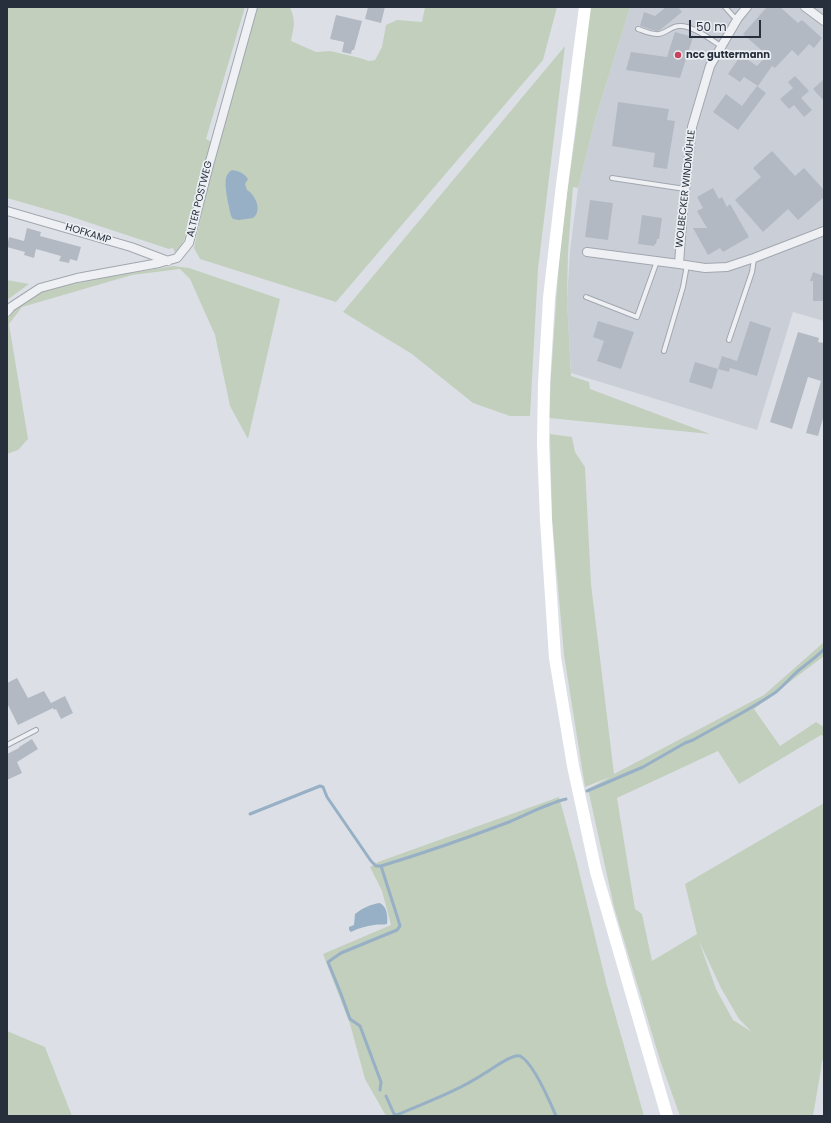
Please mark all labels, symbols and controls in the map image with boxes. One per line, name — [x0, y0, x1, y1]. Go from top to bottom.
scale bar — [691, 12, 763, 38]
text: 50 m — [696, 18, 727, 35]
place label: ncc guttermann — [686, 49, 770, 61]
marker: ncc guttermann — [673, 50, 683, 60]
street label: WOLBECKER WINDMÜHLE — [674, 129, 698, 249]
street label: ALTER POSTWEG — [185, 160, 215, 238]
street label: HOFKAMP — [64, 221, 112, 247]

